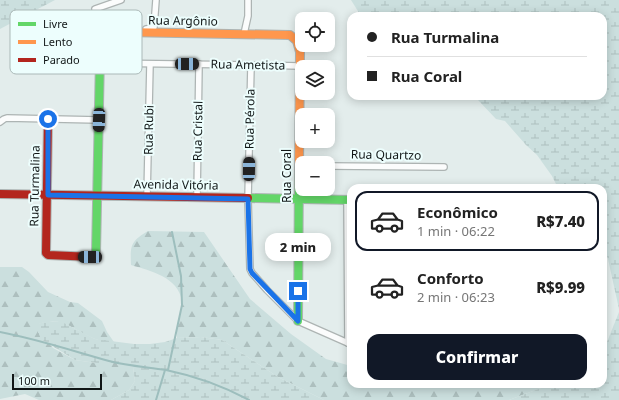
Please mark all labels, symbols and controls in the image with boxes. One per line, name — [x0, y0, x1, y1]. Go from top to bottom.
legend — [10, 10, 142, 74]
street label: Rua Argônio — [148, 11, 218, 30]
map controls — [295, 12, 335, 196]
button: locate — [295, 12, 335, 52]
text: Livre — [43, 16, 68, 31]
text: Rua Turmalina — [391, 27, 499, 47]
text: Lento — [43, 34, 73, 49]
text: Parado — [43, 52, 80, 67]
street label: Rua Ametista — [211, 55, 285, 74]
car — [175, 58, 199, 70]
button: layers — [295, 60, 335, 100]
text: Rua Coral — [391, 66, 462, 86]
street label: Rua Pérola — [240, 89, 259, 149]
street label: Rua Cristal — [188, 101, 207, 161]
street label: Rua Rubi — [140, 105, 157, 155]
car — [93, 108, 105, 132]
button: + — [295, 108, 335, 148]
route start — [39, 110, 57, 128]
street label: Rua Turmalina — [25, 145, 44, 227]
street label: Rua Quartzo — [351, 145, 421, 164]
street label: Rua Coral — [278, 149, 295, 203]
button: − — [295, 156, 335, 196]
car — [243, 157, 255, 181]
street label: Avenida Vitória — [133, 175, 219, 194]
text: Econômico — [417, 202, 498, 222]
icon: car — [369, 203, 405, 239]
text: R$7.40 — [536, 211, 585, 231]
text: 1 min · 06:22 — [417, 222, 495, 240]
callout: 2 min — [265, 233, 331, 261]
text: 2 min — [280, 238, 316, 256]
car — [78, 251, 102, 263]
text: Conforto — [417, 268, 484, 288]
icon: car — [369, 269, 405, 305]
text: R$9.99 — [536, 277, 585, 297]
route end — [289, 282, 307, 300]
text: 2 min · 06:23 — [417, 288, 495, 306]
button: Confirmar — [367, 334, 587, 380]
scale bar — [12, 372, 102, 391]
text: 100 m — [18, 373, 50, 388]

